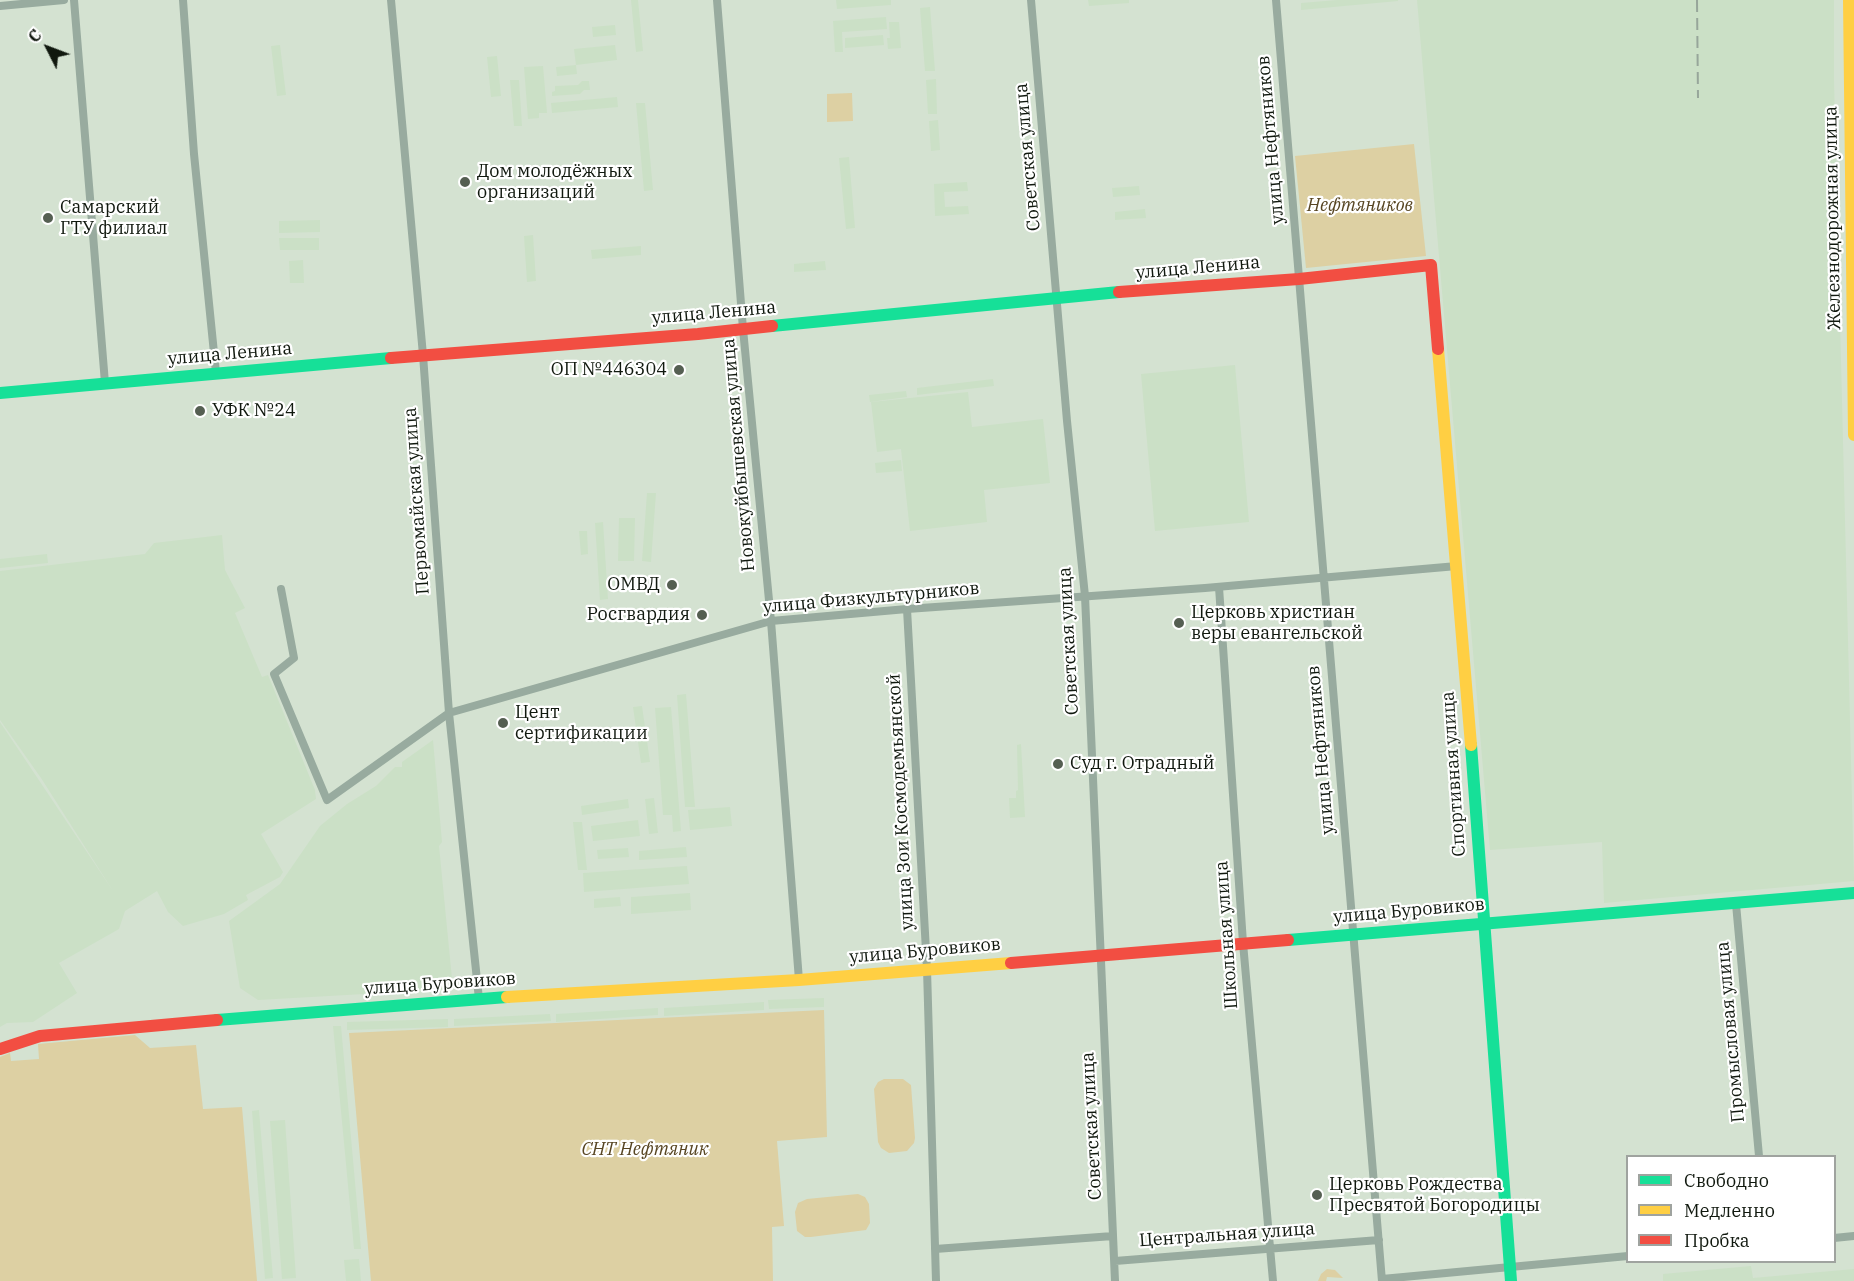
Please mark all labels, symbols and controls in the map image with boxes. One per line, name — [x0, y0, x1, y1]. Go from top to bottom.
north arrow — [18, 18, 78, 78]
text: С — [24, 25, 46, 47]
street label: улица Нефтяников — [1253, 55, 1289, 225]
street label: Советская улица — [1011, 82, 1045, 232]
street label: Железнодорожная улица — [1820, 106, 1846, 330]
place label: Дом молодёжных организаций — [477, 161, 633, 204]
marker: Дом молодёжных организаций — [458, 175, 472, 189]
park label: Нефтяников — [1307, 195, 1413, 217]
place label: Самарский ГТУ филиал — [60, 197, 168, 240]
marker: Самарский ГТУ филиал — [41, 211, 55, 225]
street label: улица Ленина — [1135, 252, 1261, 284]
street label: улица Ленина — [651, 297, 777, 329]
street label: улица Ленина — [167, 338, 293, 370]
street label: Новокуйбышевская улица — [718, 338, 760, 572]
place label: ОП №446304 — [551, 359, 667, 381]
marker: ОП №446304 — [672, 363, 686, 377]
place label: УФК №24 — [212, 400, 296, 422]
marker: УФК №24 — [193, 404, 207, 418]
street label: Первомайская улица — [400, 407, 434, 595]
street label: Советская улица — [1054, 566, 1084, 716]
place label: ОМВД — [607, 574, 660, 596]
marker: ОМВД — [665, 578, 679, 592]
street label: улица Физкультурников — [762, 578, 980, 618]
place label: Церковь христиан веры евангельской — [1191, 602, 1363, 644]
place label: Росгвардия — [587, 604, 690, 626]
marker: Росгвардия — [695, 608, 709, 622]
marker: Церковь христиан веры евангельской — [1172, 616, 1186, 630]
street label: улица Нефтяников — [1303, 665, 1339, 835]
street label: улица Зои Космодемьянской — [883, 673, 919, 931]
street label: Спортивная улица — [1437, 691, 1471, 857]
place label: Цент сертификации — [515, 702, 648, 744]
marker: Цент сертификации — [496, 716, 510, 730]
place label: Суд г. Отрадный — [1070, 753, 1215, 775]
marker: Суд г. Отрадный — [1051, 757, 1065, 771]
street label: Школьная улица — [1211, 860, 1243, 1010]
street label: улица Буровиков — [1332, 894, 1486, 928]
street label: улица Буровиков — [848, 934, 1002, 968]
street label: Промысловая улица — [1712, 941, 1750, 1123]
street label: улица Буровиков — [364, 968, 516, 1000]
street label: Советская улица — [1077, 1051, 1107, 1201]
park label: СНТ Нефтяник — [581, 1139, 709, 1161]
legend — [1626, 1155, 1836, 1263]
text: Свободно — [1684, 1169, 1769, 1192]
place label: Церковь Рождества Пресвятой Богородицы — [1329, 1174, 1540, 1216]
marker: Церковь Рождества Пресвятой Богородицы — [1310, 1188, 1324, 1202]
text: Медленно — [1684, 1199, 1775, 1222]
street label: Центральная улица — [1138, 1218, 1316, 1252]
text: Пробка — [1684, 1229, 1750, 1252]

